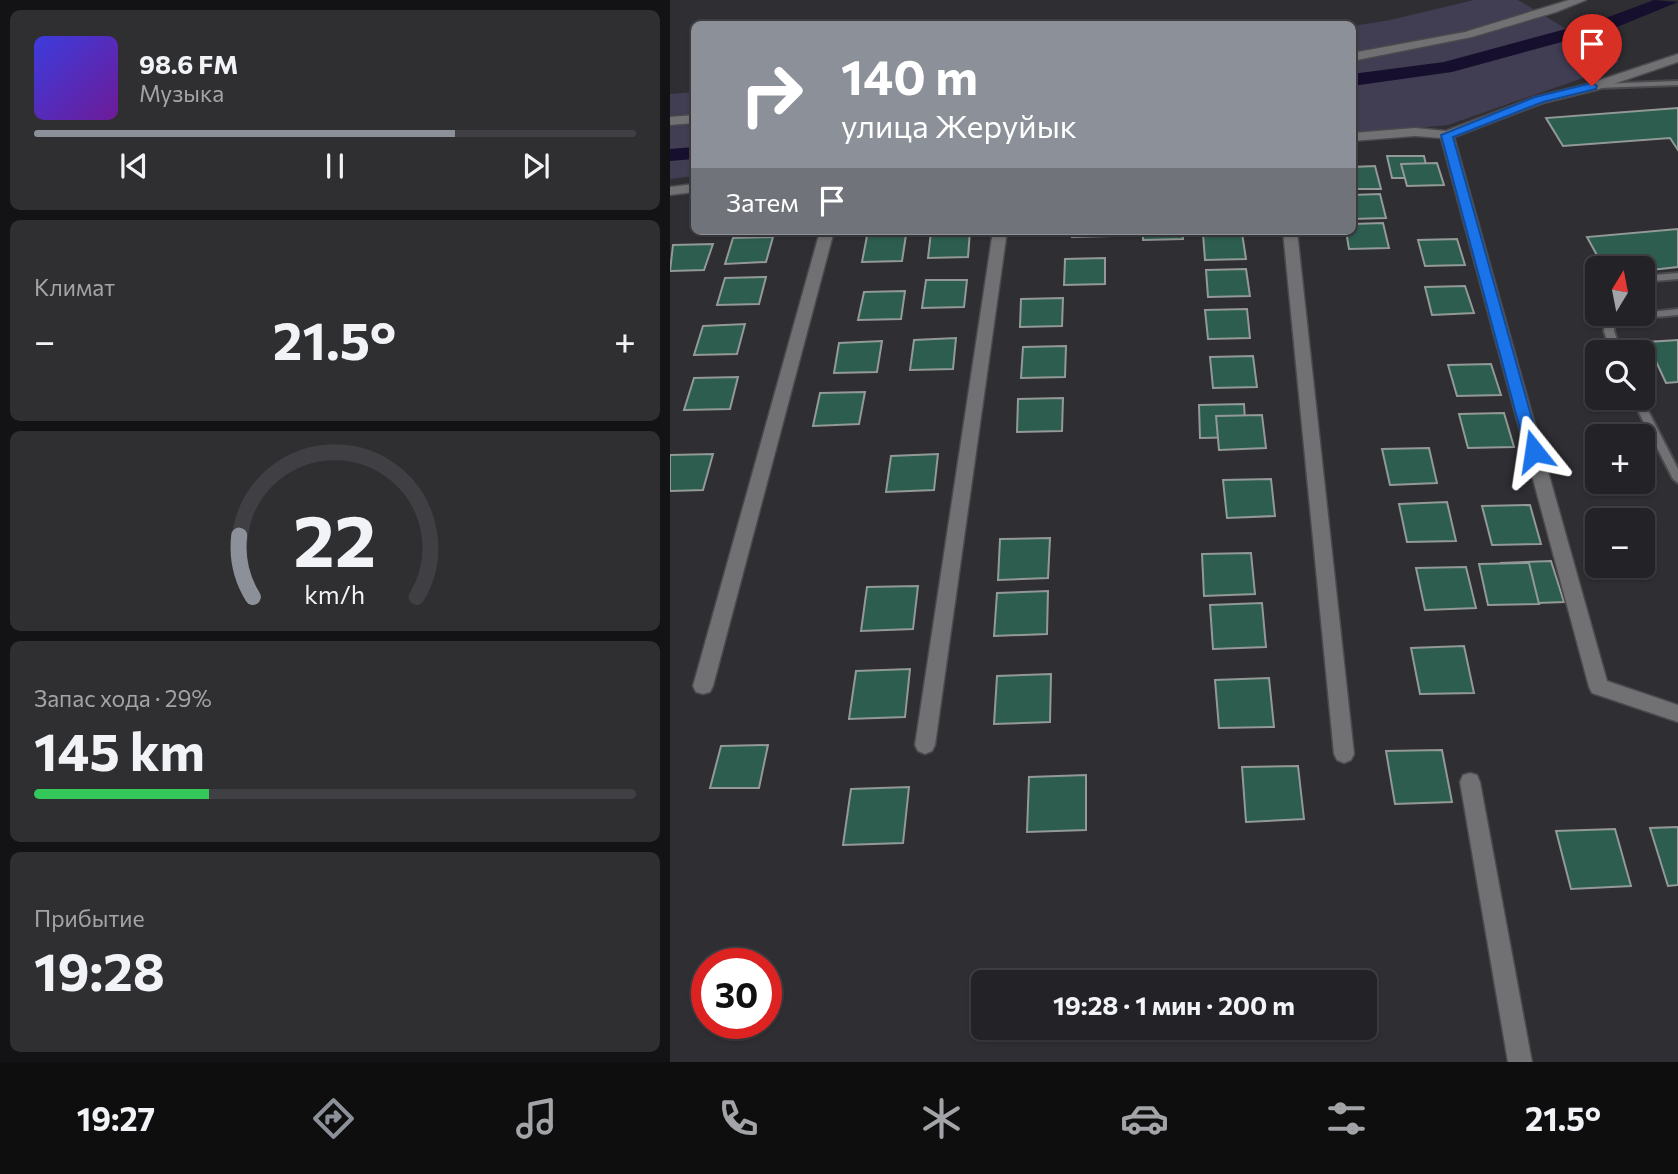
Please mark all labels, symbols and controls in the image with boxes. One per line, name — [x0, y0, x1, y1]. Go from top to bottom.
pin — [1562, 14, 1622, 86]
icon: arrive — [1573, 25, 1611, 63]
text: 140 m — [841, 45, 978, 105]
text: 98.6 FM — [139, 48, 238, 79]
icon: right — [726, 49, 817, 140]
text: Музыка — [139, 79, 224, 107]
text: улица Жеруйык — [841, 105, 1077, 145]
icon: previous — [115, 147, 153, 185]
icon: pause — [316, 147, 354, 185]
icon: next — [517, 147, 555, 185]
icon: arrive — [813, 182, 851, 220]
text: Затем — [726, 186, 799, 217]
north arrow — [1585, 256, 1655, 326]
map controls — [1585, 256, 1655, 578]
text: Климат — [34, 273, 115, 301]
text: 21.5° — [273, 307, 396, 371]
text: − — [34, 316, 56, 363]
text: + — [614, 316, 636, 363]
button: search — [1585, 340, 1655, 410]
position arrow — [1497, 414, 1571, 488]
button: + — [1585, 424, 1655, 494]
text: 22 — [294, 493, 376, 582]
button: − — [1585, 508, 1655, 578]
text: km/h — [305, 579, 365, 609]
text: Запас хода · 29% — [34, 684, 212, 712]
text: 145 km — [34, 718, 205, 782]
text: Прибытие — [34, 904, 145, 932]
text: 19:28 — [34, 938, 165, 1002]
speed limit sign: 30 — [691, 948, 782, 1039]
text: 19:28 · 1 мин · 200 m — [1053, 989, 1295, 1020]
icon: directions — [309, 1094, 358, 1143]
icon: music — [512, 1094, 561, 1143]
icon: phone — [714, 1094, 763, 1143]
icon: climate — [917, 1094, 966, 1143]
icon: car — [1120, 1094, 1169, 1143]
icon: filters — [1322, 1094, 1371, 1143]
text: 19:27 — [77, 1098, 155, 1138]
text: 21.5° — [1525, 1098, 1601, 1138]

